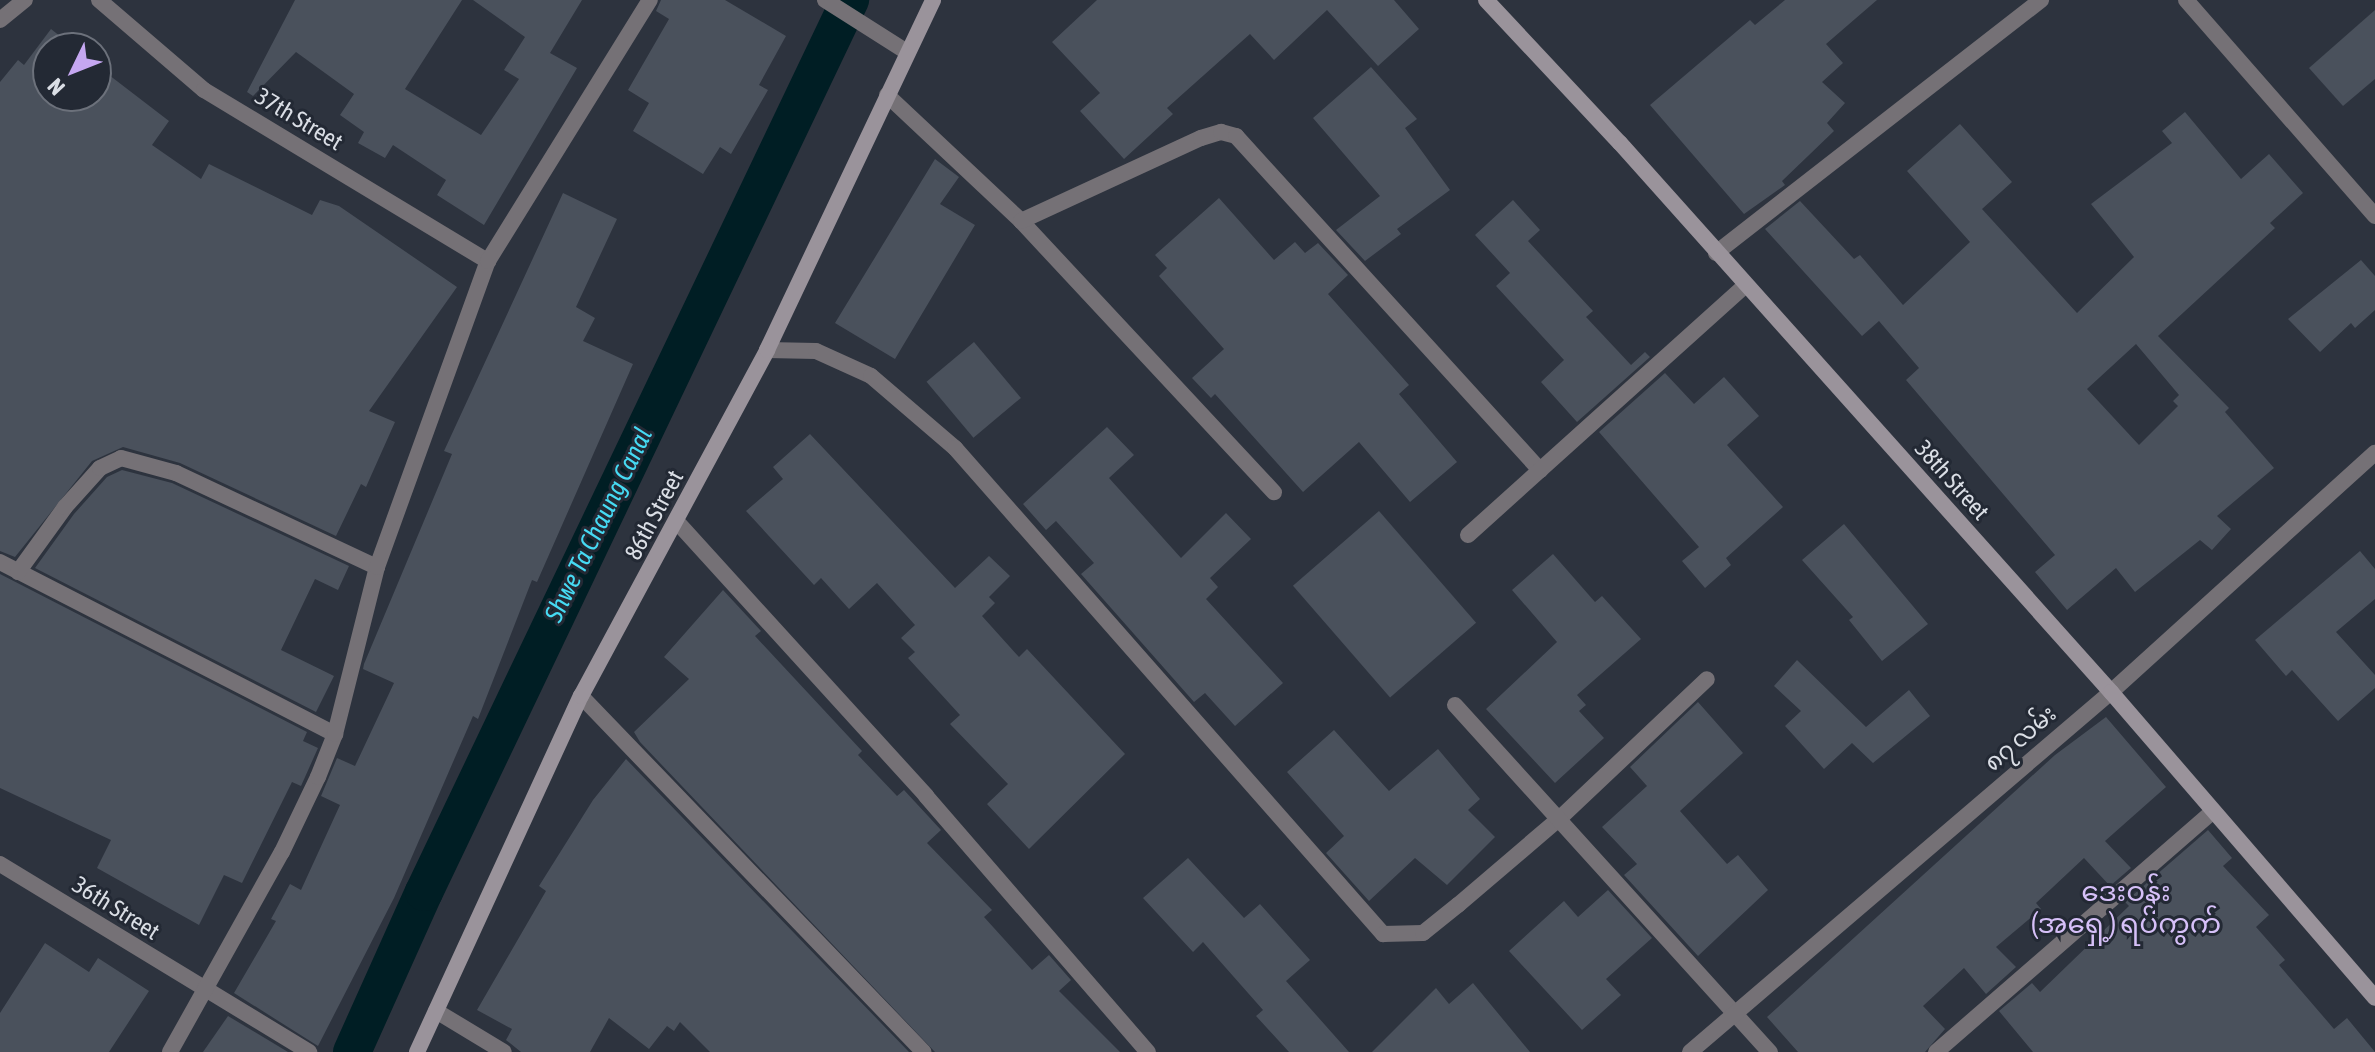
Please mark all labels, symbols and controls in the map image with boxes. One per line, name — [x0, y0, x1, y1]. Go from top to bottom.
north arrow — [32, 32, 112, 112]
text: N — [42, 73, 70, 101]
street label: 37th Street — [250, 82, 348, 156]
water label: Shwe Ta Chaung Canal — [538, 423, 660, 627]
street label: 38th Street — [1909, 434, 1995, 526]
street label: 86th Street — [619, 465, 689, 565]
street label: ၈၇ လမ်း — [1978, 699, 2062, 777]
street label: 36th Street — [67, 870, 165, 946]
district label: ဒေးဝန်း (အရှေ့) ရပ်ကွက် — [2031, 874, 2221, 940]

